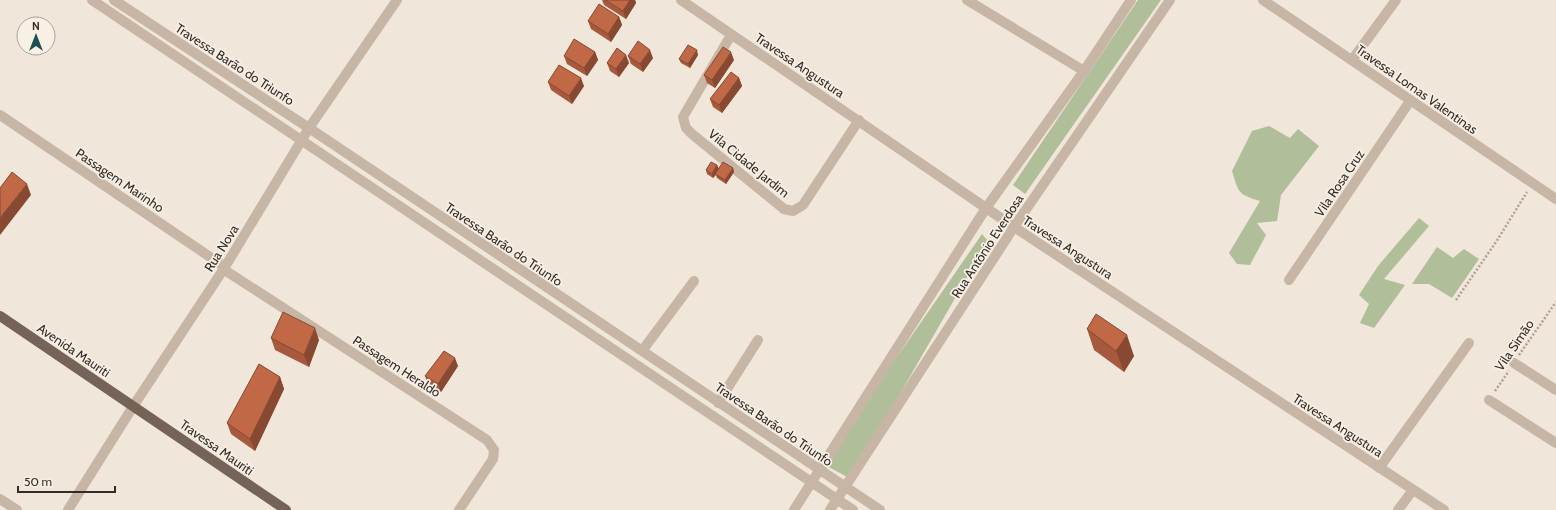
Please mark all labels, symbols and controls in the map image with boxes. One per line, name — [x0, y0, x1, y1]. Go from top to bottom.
north arrow — [16, 16, 56, 56]
text: N — [32, 19, 40, 33]
street label: Travessa Barão do Triunfo — [173, 20, 297, 108]
street label: Travessa Angustura — [752, 29, 848, 101]
street label: Travessa Lomas Valentinas — [1353, 41, 1481, 137]
street label: Vila Cidade Jardim — [705, 125, 793, 201]
street label: Passagem Marinho — [73, 145, 167, 215]
street label: Vila Rosa Cruz — [1311, 146, 1367, 220]
street label: Rua Antônio Everdosa — [948, 191, 1027, 301]
street label: Travessa Barão do Triunfo — [442, 199, 566, 289]
street label: Travessa Angustura — [1020, 212, 1117, 282]
street label: Rua Nova — [200, 221, 242, 274]
street label: Vila Simão — [1491, 316, 1537, 374]
street label: Avenida Mauriti — [35, 320, 113, 380]
street label: Passagem Heraldo — [350, 332, 444, 400]
street label: Travessa Barão do Triunfo — [712, 379, 836, 469]
street label: Travessa Angustura — [1290, 390, 1387, 460]
street label: Travessa Mauriti — [177, 416, 257, 478]
scale bar — [18, 468, 115, 494]
text: 50 m — [24, 474, 52, 489]

